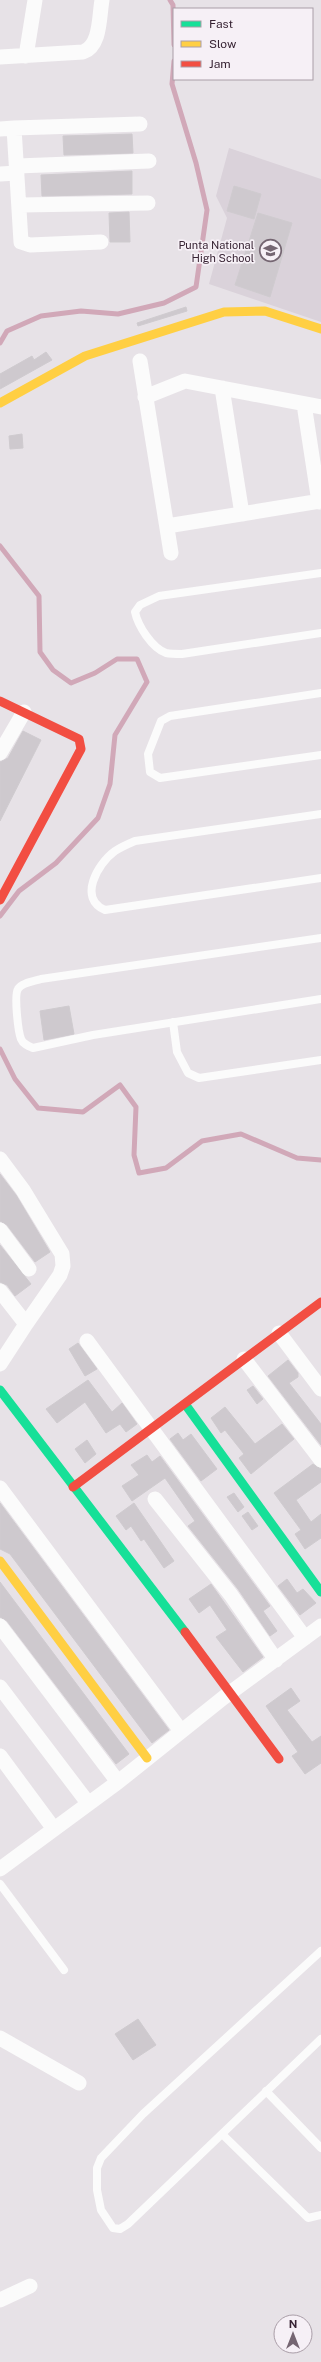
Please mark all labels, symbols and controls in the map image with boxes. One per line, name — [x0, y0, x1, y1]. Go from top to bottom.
legend — [173, 8, 313, 80]
text: Fast — [209, 17, 234, 31]
text: Slow — [209, 37, 237, 51]
text: Jam — [209, 57, 231, 71]
school or university icon: Punta National High School — [257, 238, 283, 264]
place label: Punta National High School — [178, 239, 254, 264]
north arrow — [273, 2314, 313, 2354]
text: N — [289, 2318, 297, 2330]

